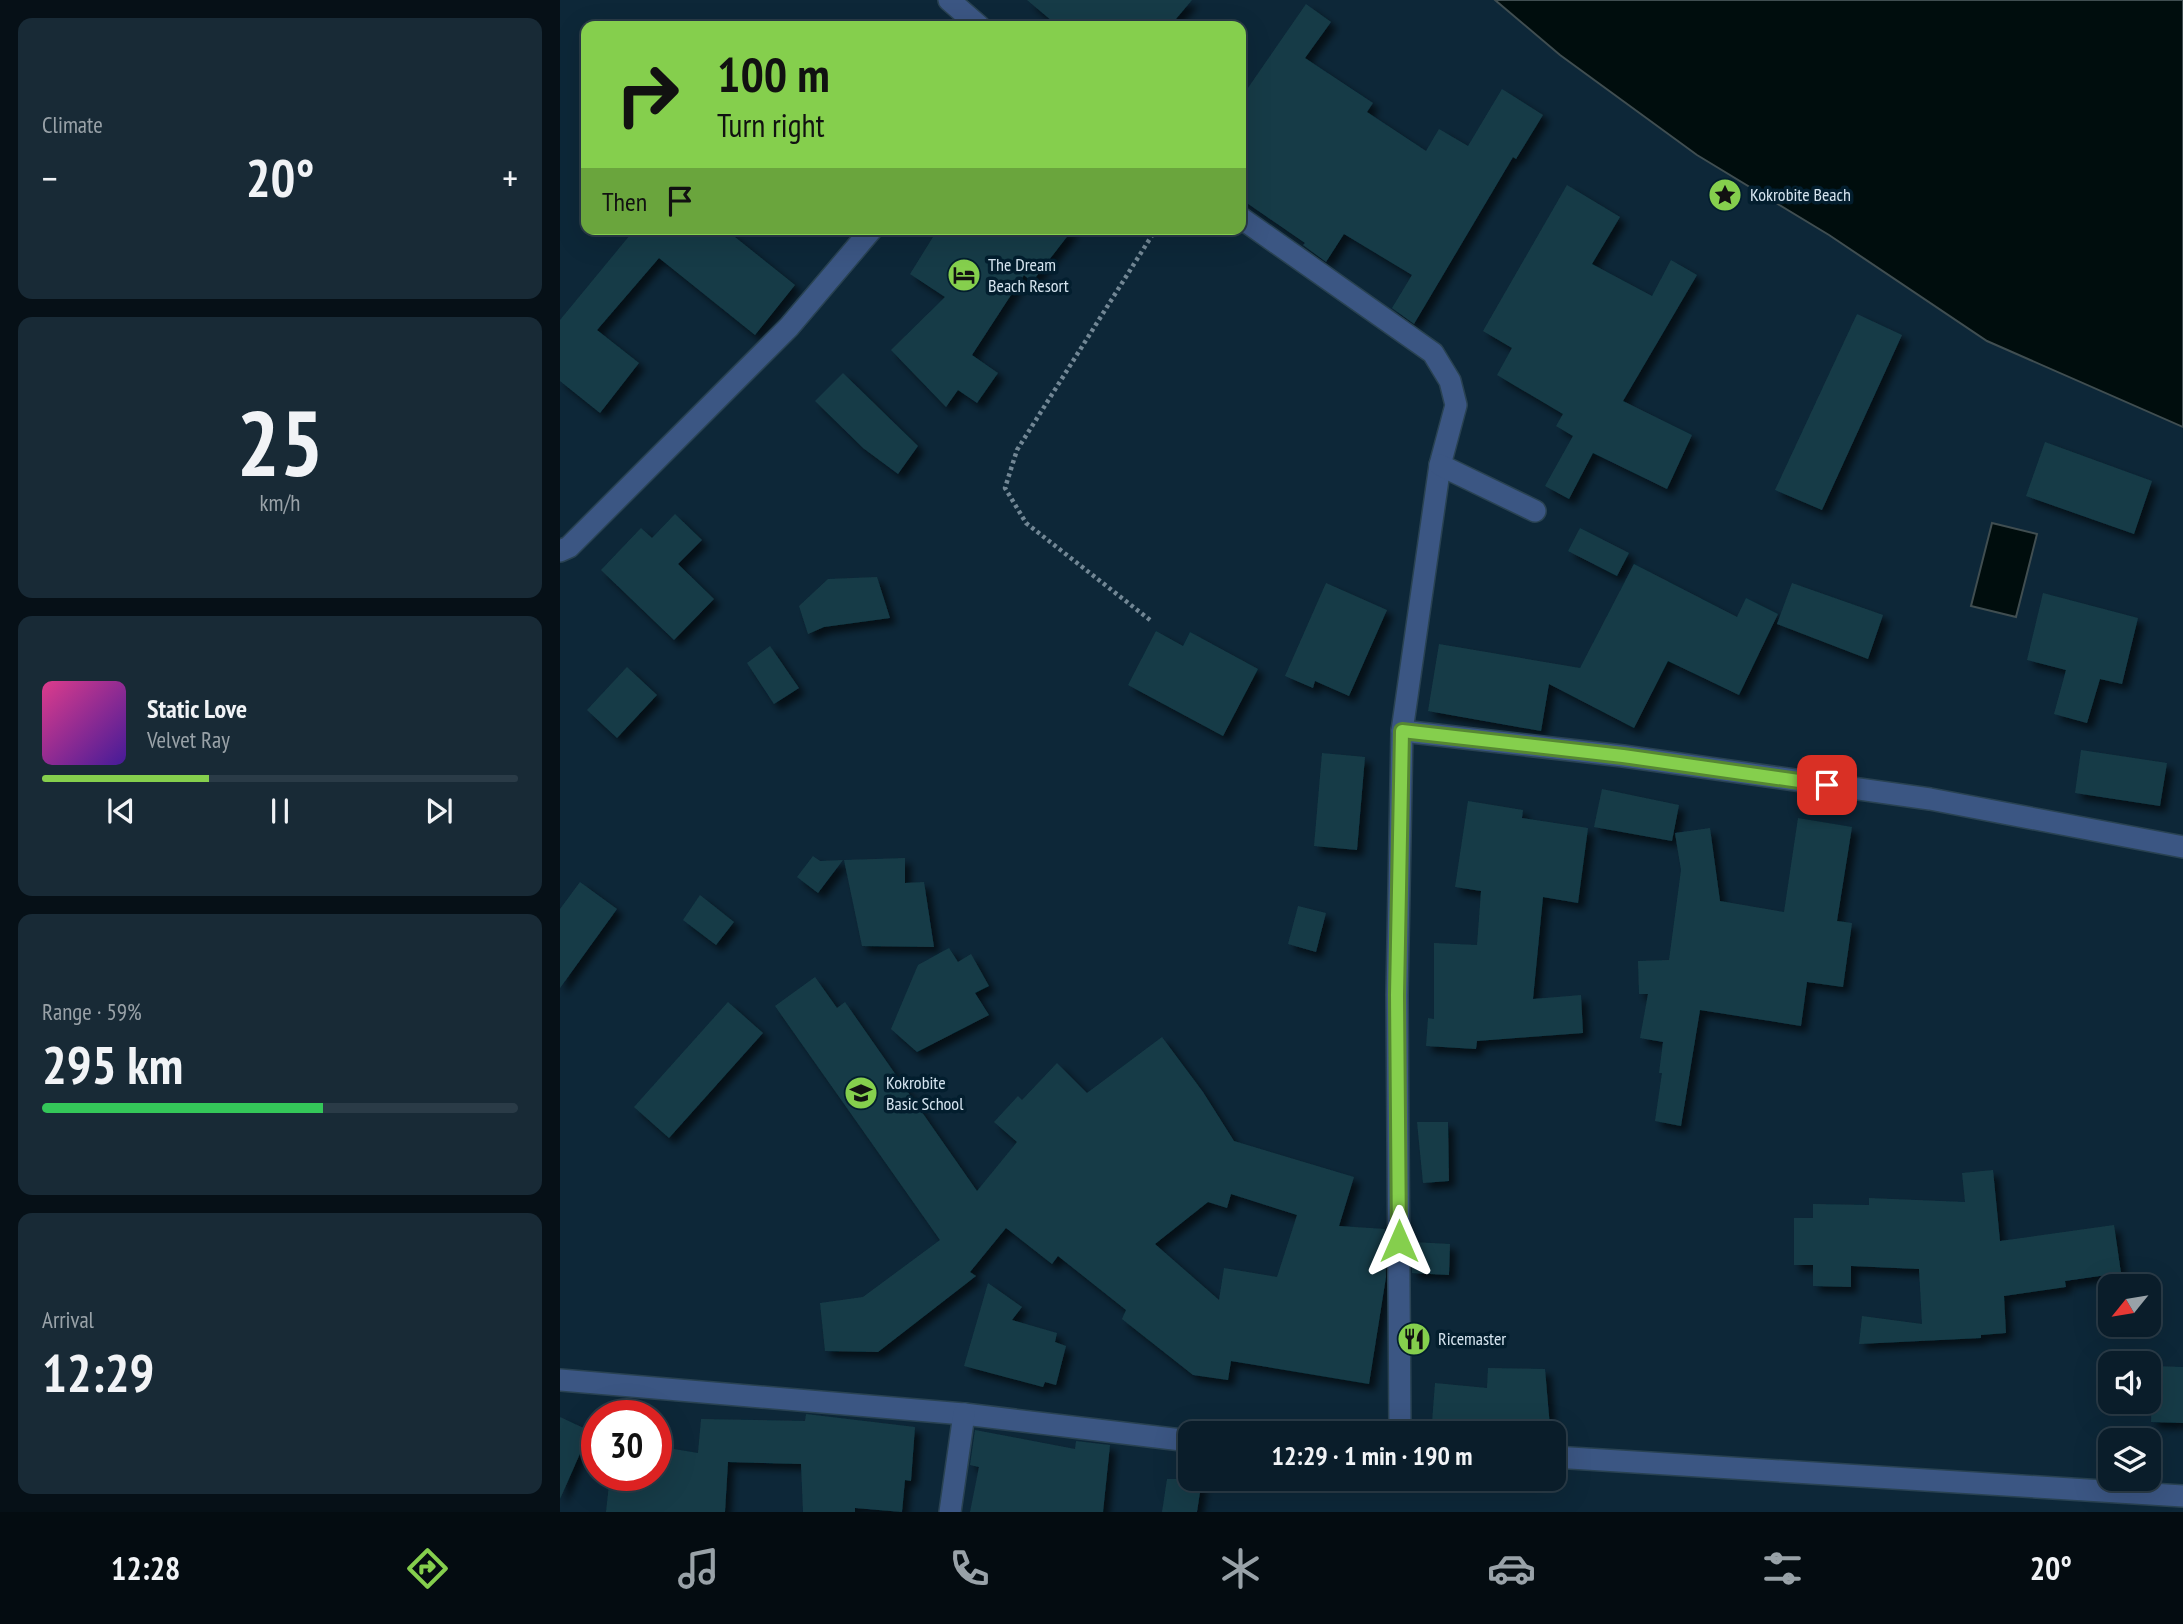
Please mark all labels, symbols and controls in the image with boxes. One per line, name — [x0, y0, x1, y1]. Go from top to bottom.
text: 100 m — [717, 42, 830, 106]
icon: right — [602, 49, 693, 140]
text: Turn right — [717, 104, 825, 146]
text: Climate — [42, 110, 103, 139]
text: 20° — [246, 144, 314, 211]
text: − — [42, 153, 58, 202]
text: + — [502, 153, 518, 202]
place icon: Kokrobite Beach — [1706, 176, 1744, 214]
icon: arrive — [661, 182, 699, 220]
place label: Kokrobite Beach — [1750, 183, 1851, 206]
text: Then — [602, 185, 647, 218]
place label: The Dream Beach Resort — [988, 253, 1069, 297]
hotel icon: The Dream Beach Resort — [945, 256, 983, 294]
text: 25 — [237, 383, 324, 501]
text: km/h — [260, 488, 300, 517]
text: Static Love — [147, 692, 247, 725]
text: Velvet Ray — [147, 725, 230, 754]
pin — [1797, 755, 1857, 815]
icon: arrive — [1808, 766, 1846, 804]
icon: previous — [102, 792, 140, 830]
icon: pause — [261, 792, 299, 830]
icon: next — [420, 792, 458, 830]
text: Range · 59% — [42, 997, 142, 1026]
text: 295 km — [42, 1031, 183, 1098]
place label: Kokrobite Basic School — [886, 1071, 964, 1115]
school or university icon: Kokrobite Basic School — [842, 1074, 880, 1112]
position arrow — [1362, 1204, 1436, 1278]
north arrow — [2098, 1274, 2161, 1337]
map controls — [2098, 1274, 2161, 1491]
text: Arrival — [42, 1305, 94, 1334]
restaurant icon: Ricemaster — [1395, 1320, 1433, 1358]
place label: Ricemaster — [1438, 1327, 1506, 1350]
text: 12:29 — [42, 1339, 154, 1406]
button: sound — [2098, 1351, 2161, 1414]
speed limit sign: 30 — [581, 1400, 672, 1491]
button: layers — [2098, 1428, 2161, 1491]
text: 12:29 · 1 min · 190 m — [1272, 1439, 1472, 1472]
icon: directions — [403, 1544, 452, 1593]
icon: music — [674, 1544, 723, 1593]
icon: phone — [945, 1544, 994, 1593]
icon: climate — [1216, 1544, 1265, 1593]
icon: car — [1487, 1544, 1536, 1593]
icon: filters — [1758, 1544, 1807, 1593]
text: 12:28 — [111, 1547, 180, 1589]
text: 20° — [2030, 1547, 2072, 1589]

